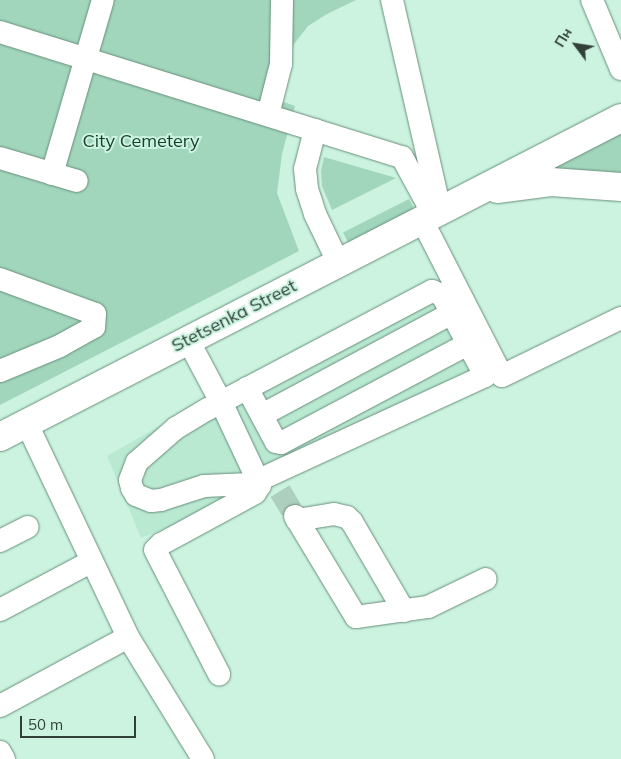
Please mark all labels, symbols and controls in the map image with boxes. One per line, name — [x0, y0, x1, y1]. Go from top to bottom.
north arrow — [551, 20, 601, 70]
text: Пн — [550, 24, 576, 50]
park label: City Cemetery — [83, 130, 199, 152]
street label: Stetsenka Street — [168, 275, 300, 357]
scale bar — [22, 706, 139, 738]
text: 50 m — [28, 715, 63, 734]

